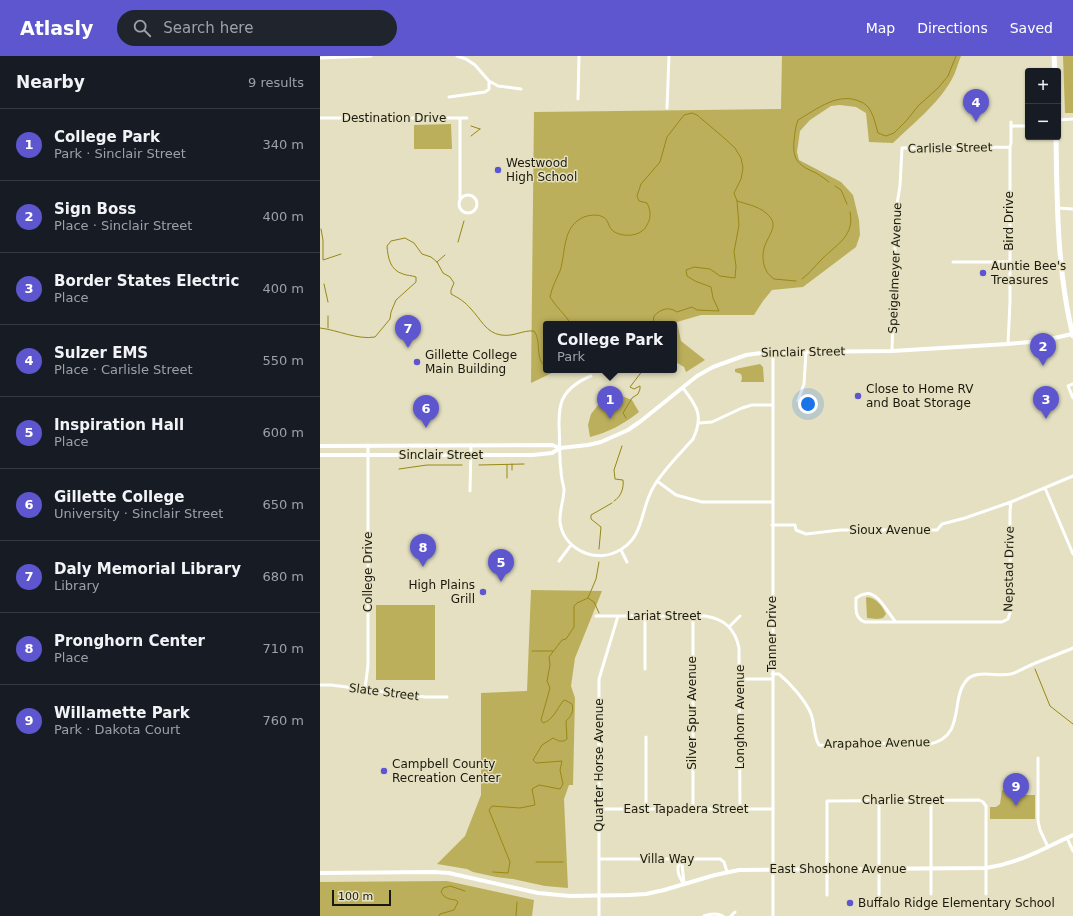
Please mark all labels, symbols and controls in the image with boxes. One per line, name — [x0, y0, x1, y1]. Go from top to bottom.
search box — [117, 10, 397, 46]
text: Atlasly — [20, 17, 93, 39]
icon: search — [131, 17, 153, 39]
text: Search here — [163, 19, 253, 37]
text: Map — [866, 20, 895, 36]
text: Directions — [917, 20, 988, 36]
text: Saved — [1010, 20, 1053, 36]
map controls — [1025, 68, 1061, 140]
button: + — [1025, 68, 1061, 104]
text: Nearby — [16, 72, 85, 92]
text: 9 results — [248, 75, 304, 90]
pin: 4 — [963, 89, 989, 122]
button: − — [1025, 104, 1061, 140]
street label: Destination Drive — [342, 111, 446, 125]
text: College Park — [54, 128, 160, 146]
text: 1 — [24, 137, 34, 152]
text: 340 m — [262, 137, 304, 152]
street label: Carlisle Street — [908, 140, 993, 156]
text: Park · Sinclair Street — [54, 146, 186, 161]
place label: Westwood High School — [506, 156, 577, 184]
marker: Westwood High School — [493, 165, 503, 175]
street label: Bird Drive — [1002, 191, 1016, 251]
text: Sign Boss — [54, 200, 136, 218]
street label: Speigelmeyer Avenue — [886, 202, 904, 334]
text: 2 — [24, 209, 34, 224]
text: 400 m — [262, 209, 304, 224]
text: Place · Sinclair Street — [54, 218, 192, 233]
place label: Auntie Bee's Treasures — [990, 259, 1066, 287]
marker: Auntie Bee's Treasures — [978, 268, 988, 278]
text: Border States Electric — [54, 272, 239, 290]
text: 3 — [24, 281, 34, 296]
text: 400 m — [262, 281, 304, 296]
text: Place — [54, 290, 89, 305]
pin: 7 — [395, 315, 421, 348]
popup — [543, 321, 677, 373]
text: College Park — [557, 331, 663, 349]
pin: 2 — [1030, 333, 1056, 366]
text: Sulzer EMS — [54, 344, 148, 362]
street label: Sinclair Street — [761, 344, 846, 360]
place label: Gillette College Main Building — [425, 348, 517, 376]
text: Park — [557, 349, 585, 364]
text: 4 — [24, 353, 34, 368]
text: 550 m — [262, 353, 304, 368]
marker: Gillette College Main Building — [412, 357, 422, 367]
text: Place · Carlisle Street — [54, 362, 193, 377]
place label: Close to Home RV and Boat Storage — [866, 382, 974, 410]
pin: 1 — [597, 386, 623, 419]
pin: 3 — [1033, 386, 1059, 419]
marker: Close to Home RV and Boat Storage — [853, 391, 863, 401]
your location — [798, 394, 818, 414]
pin: 6 — [413, 395, 439, 428]
text: Inspiration Hall — [54, 416, 184, 434]
text: 5 — [24, 425, 34, 440]
text: 600 m — [262, 425, 304, 440]
text: Place — [54, 434, 89, 449]
street label: Sinclair Street — [399, 448, 483, 462]
text: Gillette College — [54, 488, 184, 506]
text: 6 — [24, 497, 34, 512]
text: 650 m — [262, 497, 304, 512]
text: University · Sinclair Street — [54, 506, 223, 521]
street label: Sioux Avenue — [849, 523, 931, 537]
street label: Nepstad Drive — [1001, 526, 1017, 612]
street label: College Drive — [361, 532, 375, 612]
pin: 8 — [410, 534, 436, 567]
pin: 5 — [488, 549, 514, 582]
text: Daly Memorial Library — [54, 560, 241, 578]
text: 7 — [24, 569, 34, 584]
text: 680 m — [262, 569, 304, 584]
text: Library — [54, 578, 99, 593]
place label: High Plains Grill — [408, 578, 475, 606]
marker: High Plains Grill — [478, 587, 488, 597]
street label: Tanner Drive — [765, 596, 779, 673]
street label: Lariat Street — [627, 609, 702, 623]
text: Pronghorn Center — [54, 632, 205, 650]
text: 8 — [24, 641, 34, 656]
text: 710 m — [262, 641, 304, 656]
text: Place — [54, 650, 89, 665]
street label: Silver Spur Avenue — [685, 656, 699, 770]
street label: Longhorn Avenue — [733, 665, 747, 769]
street label: Slate Street — [348, 681, 420, 703]
street label: Quarter Horse Avenue — [592, 698, 606, 832]
text: Willamette Park — [54, 704, 190, 722]
text: 9 — [24, 713, 34, 728]
text: 760 m — [262, 713, 304, 728]
text: Park · Dakota Court — [54, 722, 180, 737]
street label: Arapahoe Avenue — [824, 735, 930, 751]
place label: Campbell County Recreation Center — [392, 757, 500, 785]
marker: Campbell County Recreation Center — [379, 766, 389, 776]
pin: 9 — [1003, 773, 1029, 806]
street label: Charlie Street — [862, 793, 945, 807]
street label: East Tapadera Street — [624, 802, 749, 816]
street label: Villa Way — [640, 852, 694, 866]
street label: East Shoshone Avenue — [770, 862, 906, 876]
scale bar — [332, 888, 391, 907]
text: 100 m — [338, 890, 373, 903]
place label: Buffalo Ridge Elementary School — [858, 896, 1055, 910]
marker: Buffalo Ridge Elementary School — [845, 898, 855, 908]

